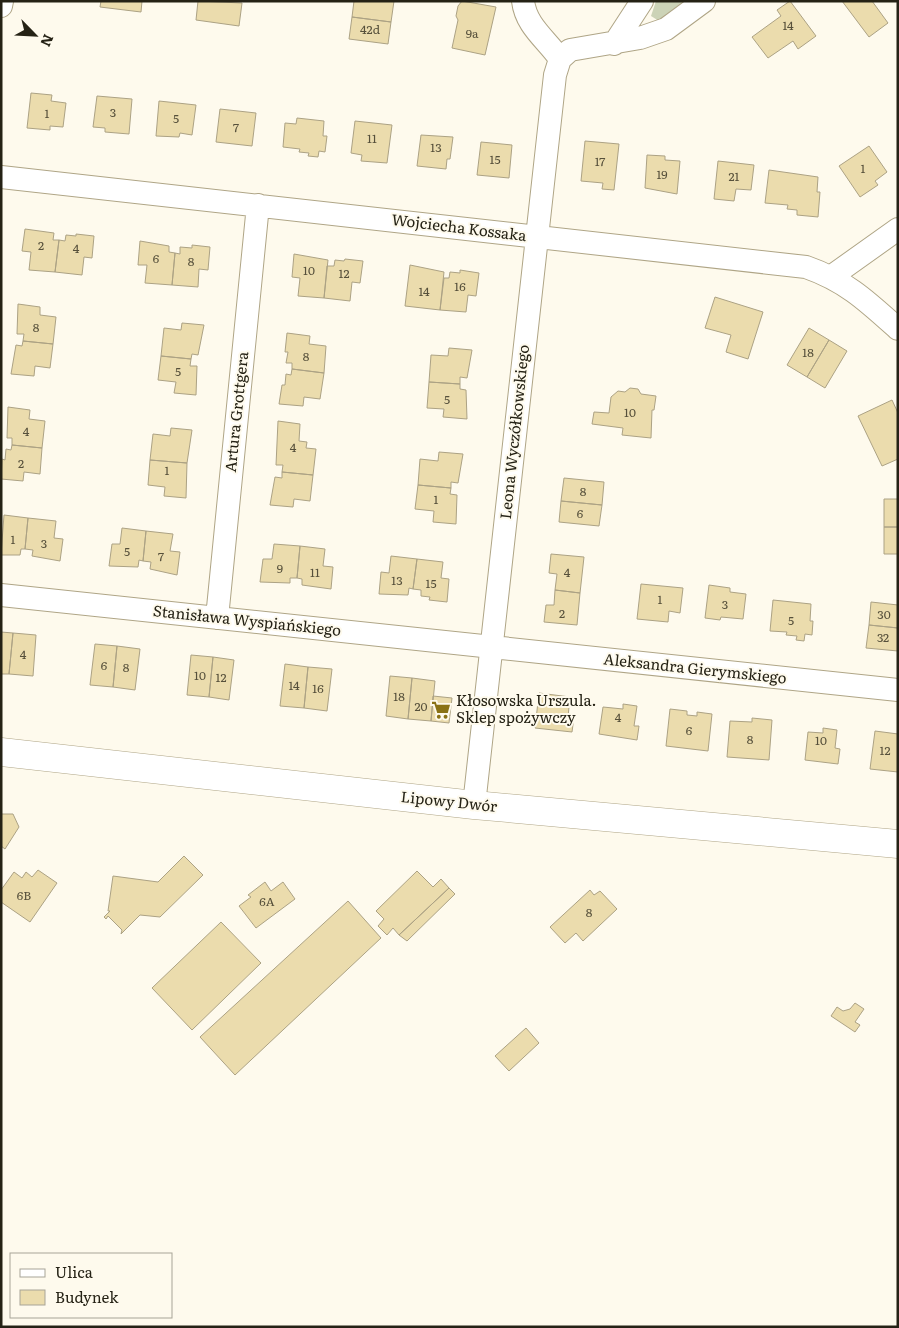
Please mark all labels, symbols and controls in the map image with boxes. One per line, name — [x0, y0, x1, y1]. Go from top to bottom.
north arrow — [10, 10, 60, 60]
house number: 14 — [782, 16, 794, 34]
house number: 42d — [360, 20, 381, 38]
house number: 9a — [466, 24, 479, 42]
text: N — [36, 31, 59, 50]
house number: 3 — [110, 103, 116, 121]
house number: 1 — [45, 104, 50, 122]
house number: 5 — [173, 109, 179, 127]
house number: 7 — [233, 118, 239, 136]
house number: 11 — [367, 129, 377, 147]
house number: 13 — [430, 138, 442, 156]
house number: 15 — [490, 150, 500, 168]
house number: 17 — [595, 152, 605, 170]
house number: 1 — [861, 159, 866, 177]
house number: 19 — [656, 165, 668, 183]
house number: 21 — [729, 167, 740, 185]
street label: Wojciecha Kossaka — [391, 207, 529, 246]
house number: 2 — [38, 236, 44, 254]
house number: 4 — [73, 239, 80, 257]
house number: 6 — [153, 249, 160, 267]
house number: 8 — [188, 252, 195, 270]
house number: 10 — [303, 261, 315, 279]
house number: 12 — [339, 264, 349, 282]
house number: 16 — [454, 277, 466, 295]
house number: 14 — [418, 282, 430, 300]
house number: 8 — [33, 318, 40, 336]
street label: Leona Wyczółkowskiego — [493, 343, 534, 520]
house number: 18 — [802, 343, 814, 361]
house number: 8 — [303, 347, 310, 365]
street label: Artura Grottgera — [218, 349, 253, 473]
house number: 5 — [175, 362, 181, 380]
house number: 5 — [444, 390, 450, 408]
house number: 10 — [624, 403, 636, 421]
house number: 4 — [23, 422, 30, 440]
house number: 4 — [290, 438, 297, 456]
house number: 2 — [18, 454, 24, 472]
house number: 1 — [165, 461, 170, 479]
house number: 8 — [580, 482, 587, 500]
house number: 1 — [434, 490, 439, 508]
house number: 6 — [577, 504, 584, 522]
house number: 1 — [11, 530, 16, 548]
house number: 3 — [41, 534, 47, 552]
house number: 5 — [124, 542, 130, 560]
house number: 7 — [158, 547, 164, 565]
house number: 9 — [277, 559, 283, 577]
house number: 11 — [310, 563, 320, 581]
house number: 4 — [564, 563, 571, 581]
house number: 13 — [391, 571, 403, 589]
house number: 15 — [426, 574, 436, 592]
house number: 1 — [658, 590, 663, 608]
house number: 3 — [722, 595, 728, 613]
street label: Stanisława Wyspiańskiego — [152, 598, 343, 641]
house number: 2 — [559, 604, 565, 622]
house number: 30 — [877, 605, 891, 623]
house number: 5 — [788, 611, 794, 629]
house number: 32 — [877, 628, 889, 646]
house number: 4 — [20, 645, 27, 663]
street label: Aleksandra Gierymskiego — [602, 646, 788, 689]
house number: 6 — [101, 656, 108, 674]
house number: 8 — [123, 658, 130, 676]
house number: 10 — [194, 666, 206, 684]
house number: 12 — [216, 668, 226, 686]
house number: 14 — [288, 676, 300, 694]
house number: 16 — [312, 679, 324, 697]
house number: 18 — [393, 687, 405, 705]
place label: Kłosowska Urszula. Sklep spożywczy — [456, 688, 597, 728]
house number: 20 — [414, 697, 428, 715]
supermarket icon: Kłosowska Urszula. Sklep spożywczy — [430, 699, 452, 721]
house number: 4 — [615, 708, 622, 726]
house number: 6 — [686, 721, 693, 739]
house number: 8 — [747, 730, 754, 748]
house number: 10 — [815, 731, 827, 749]
house number: 12 — [880, 741, 890, 759]
street label: Lipowy Dwór — [400, 784, 499, 817]
house number: 6B — [17, 886, 31, 904]
house number: 6A — [259, 892, 275, 910]
house number: 8 — [586, 903, 593, 921]
legend — [10, 1253, 172, 1318]
text: Ulica — [55, 1260, 94, 1283]
text: Budynek — [55, 1285, 119, 1308]

